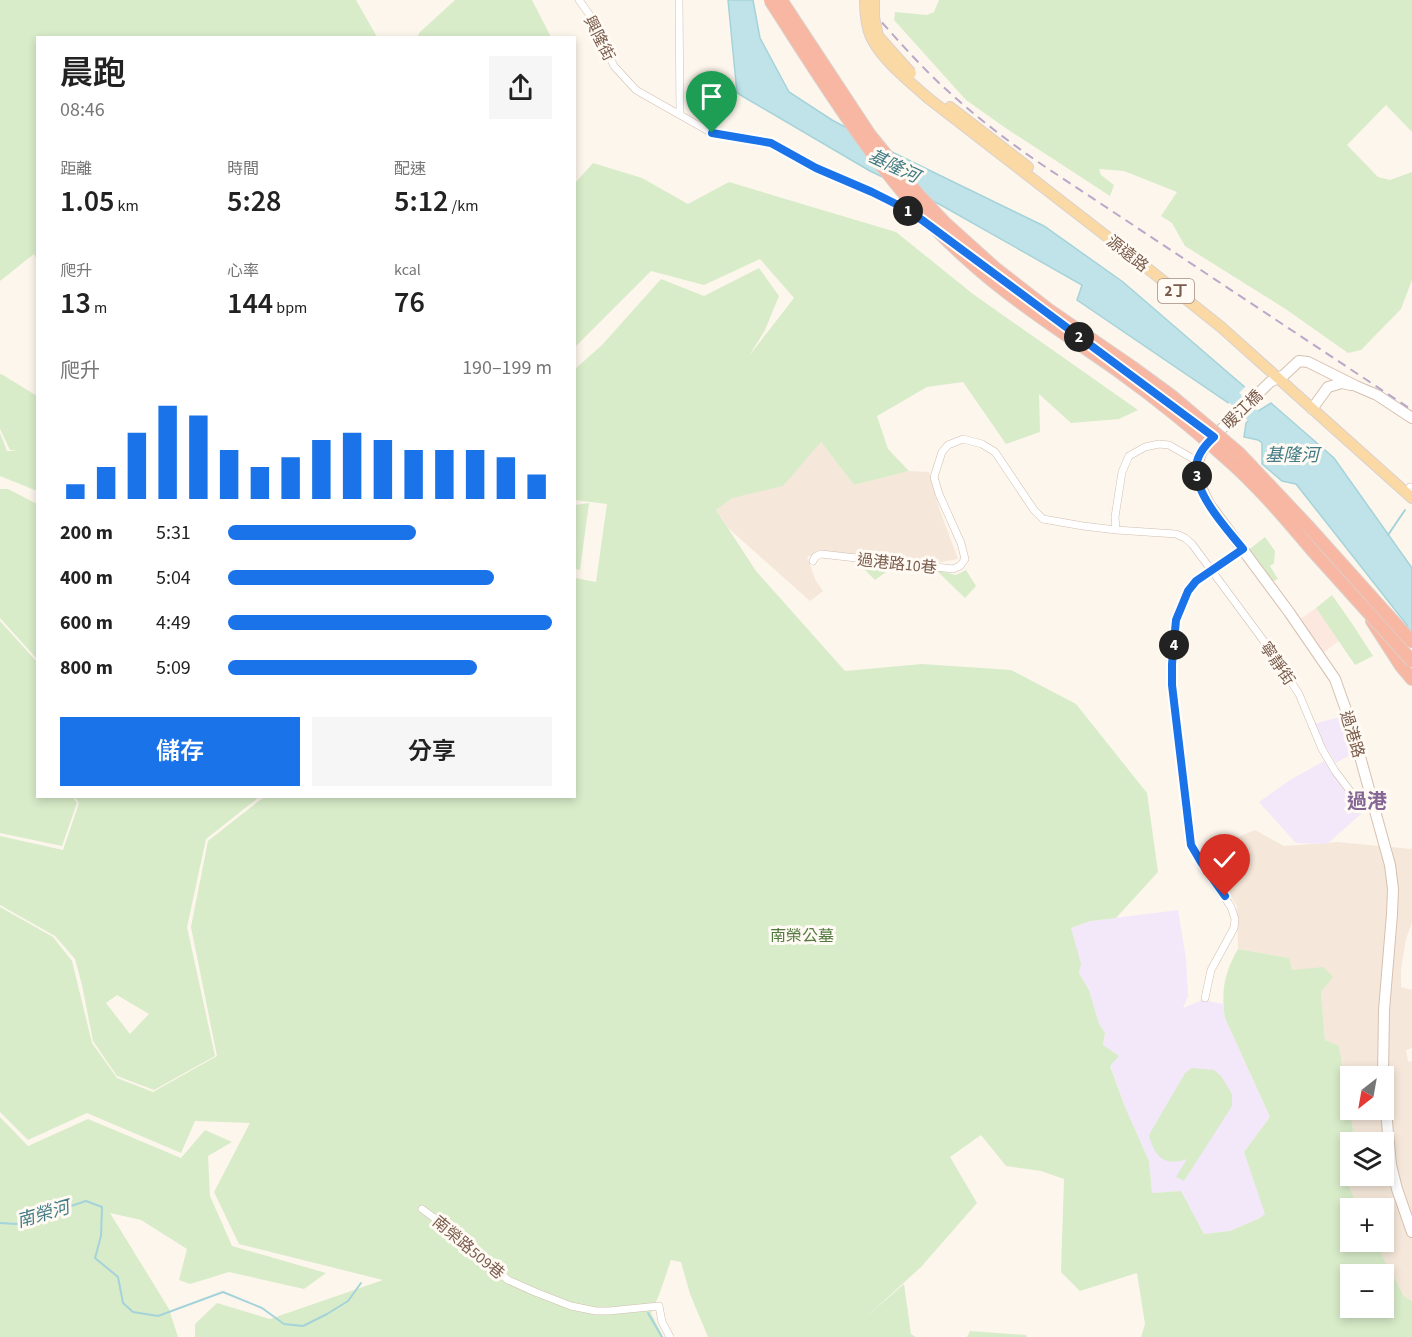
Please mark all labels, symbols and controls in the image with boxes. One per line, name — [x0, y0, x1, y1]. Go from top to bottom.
street label: 興隆街 — [578, 12, 620, 65]
text: 晨跑 — [60, 50, 126, 97]
button: share — [489, 56, 552, 119]
pin — [686, 71, 737, 133]
icon: arrive — [695, 80, 728, 113]
text: 08:46 — [60, 96, 105, 124]
water label: 基隆河 — [864, 144, 926, 190]
text: 距離 — [60, 158, 92, 180]
text: 時間 — [227, 158, 259, 180]
text: 配速 — [394, 158, 426, 180]
text: 1.05 — [60, 180, 114, 223]
text: 5:28 — [227, 180, 281, 223]
text: 5:12 — [394, 180, 448, 223]
text: km — [114, 195, 139, 217]
text: /km — [448, 195, 478, 217]
pin: 1 — [893, 196, 923, 226]
text: 1 — [904, 200, 912, 222]
street label: 源遠路 — [1102, 230, 1153, 277]
text: kcal — [394, 259, 421, 281]
text: 爬升 — [60, 260, 92, 282]
text: 心率 — [227, 260, 259, 282]
road number: 2丁 — [1158, 279, 1194, 303]
text: 76 — [394, 281, 425, 324]
text: 13 — [60, 282, 91, 325]
text: 144 — [227, 282, 273, 325]
text: m — [91, 297, 107, 319]
text: bpm — [273, 297, 307, 319]
pin: 2 — [1064, 322, 1094, 352]
text: 2 — [1075, 326, 1083, 348]
text: 190–199 m — [462, 354, 552, 382]
text: 爬升 — [60, 357, 100, 385]
street label: 暖江橋 — [1218, 385, 1268, 434]
water label: 基隆河 — [1265, 443, 1322, 468]
pin: 3 — [1182, 461, 1212, 491]
text: 3 — [1193, 465, 1201, 487]
text: 200 m — [60, 519, 113, 547]
text: 5:31 — [156, 519, 191, 547]
street label: 過港路10巷 — [856, 549, 938, 579]
text: 400 m — [60, 564, 113, 592]
text: 5:04 — [156, 564, 191, 592]
text: 600 m — [60, 609, 113, 637]
text: 4:49 — [156, 609, 191, 637]
pin: 4 — [1159, 630, 1189, 660]
text: 4 — [1170, 634, 1178, 656]
street label: 寧靜街 — [1255, 638, 1300, 690]
text: 800 m — [60, 654, 113, 682]
text: 5:09 — [156, 654, 191, 682]
street label: 過港路 — [1335, 708, 1370, 760]
button: 儲存 — [60, 717, 300, 786]
button: 分享 — [312, 717, 552, 786]
district label: 過港 — [1347, 788, 1387, 816]
pin — [1199, 834, 1250, 896]
icon: check — [1208, 843, 1241, 876]
park label: 南榮公墓 — [770, 925, 834, 947]
north arrow — [1340, 1066, 1394, 1120]
map controls — [1340, 1066, 1394, 1318]
button: layers — [1340, 1132, 1394, 1186]
water label: 南榮河 — [14, 1194, 75, 1234]
button: + — [1340, 1198, 1394, 1252]
street label: 南榮路509巷 — [428, 1211, 509, 1284]
button: − — [1340, 1264, 1394, 1318]

